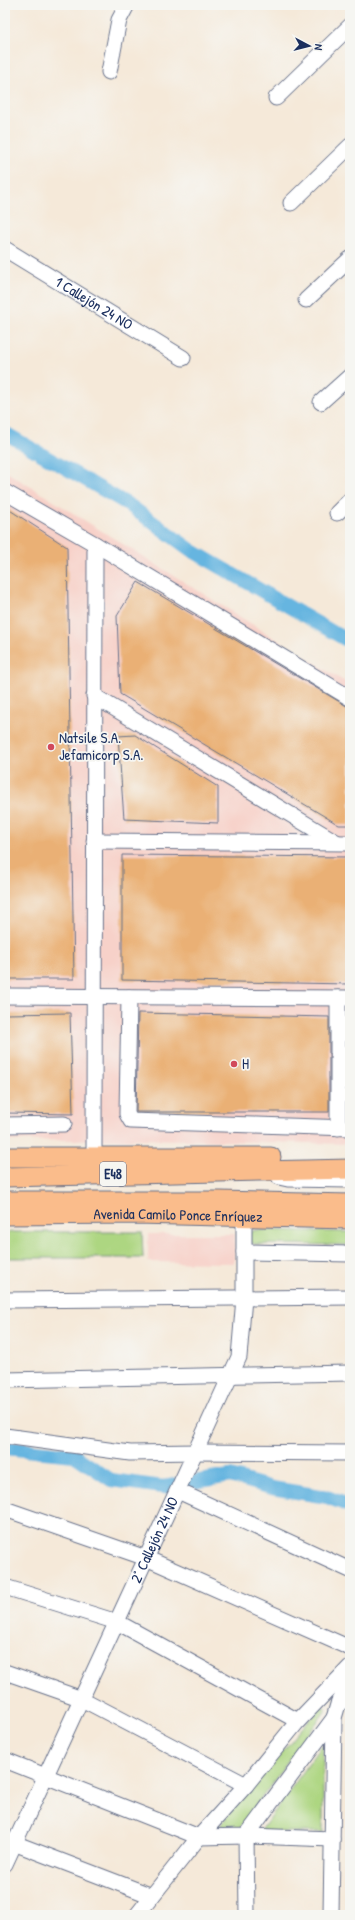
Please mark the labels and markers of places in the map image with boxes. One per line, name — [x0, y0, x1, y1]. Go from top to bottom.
place label: Natsile S.A. Jefamicorp S.A. — [59, 727, 143, 765]
marker: Natsile S.A. Jefamicorp S.A. — [46, 742, 56, 752]
place label: H — [242, 1053, 249, 1074]
marker: H — [229, 1059, 239, 1069]

